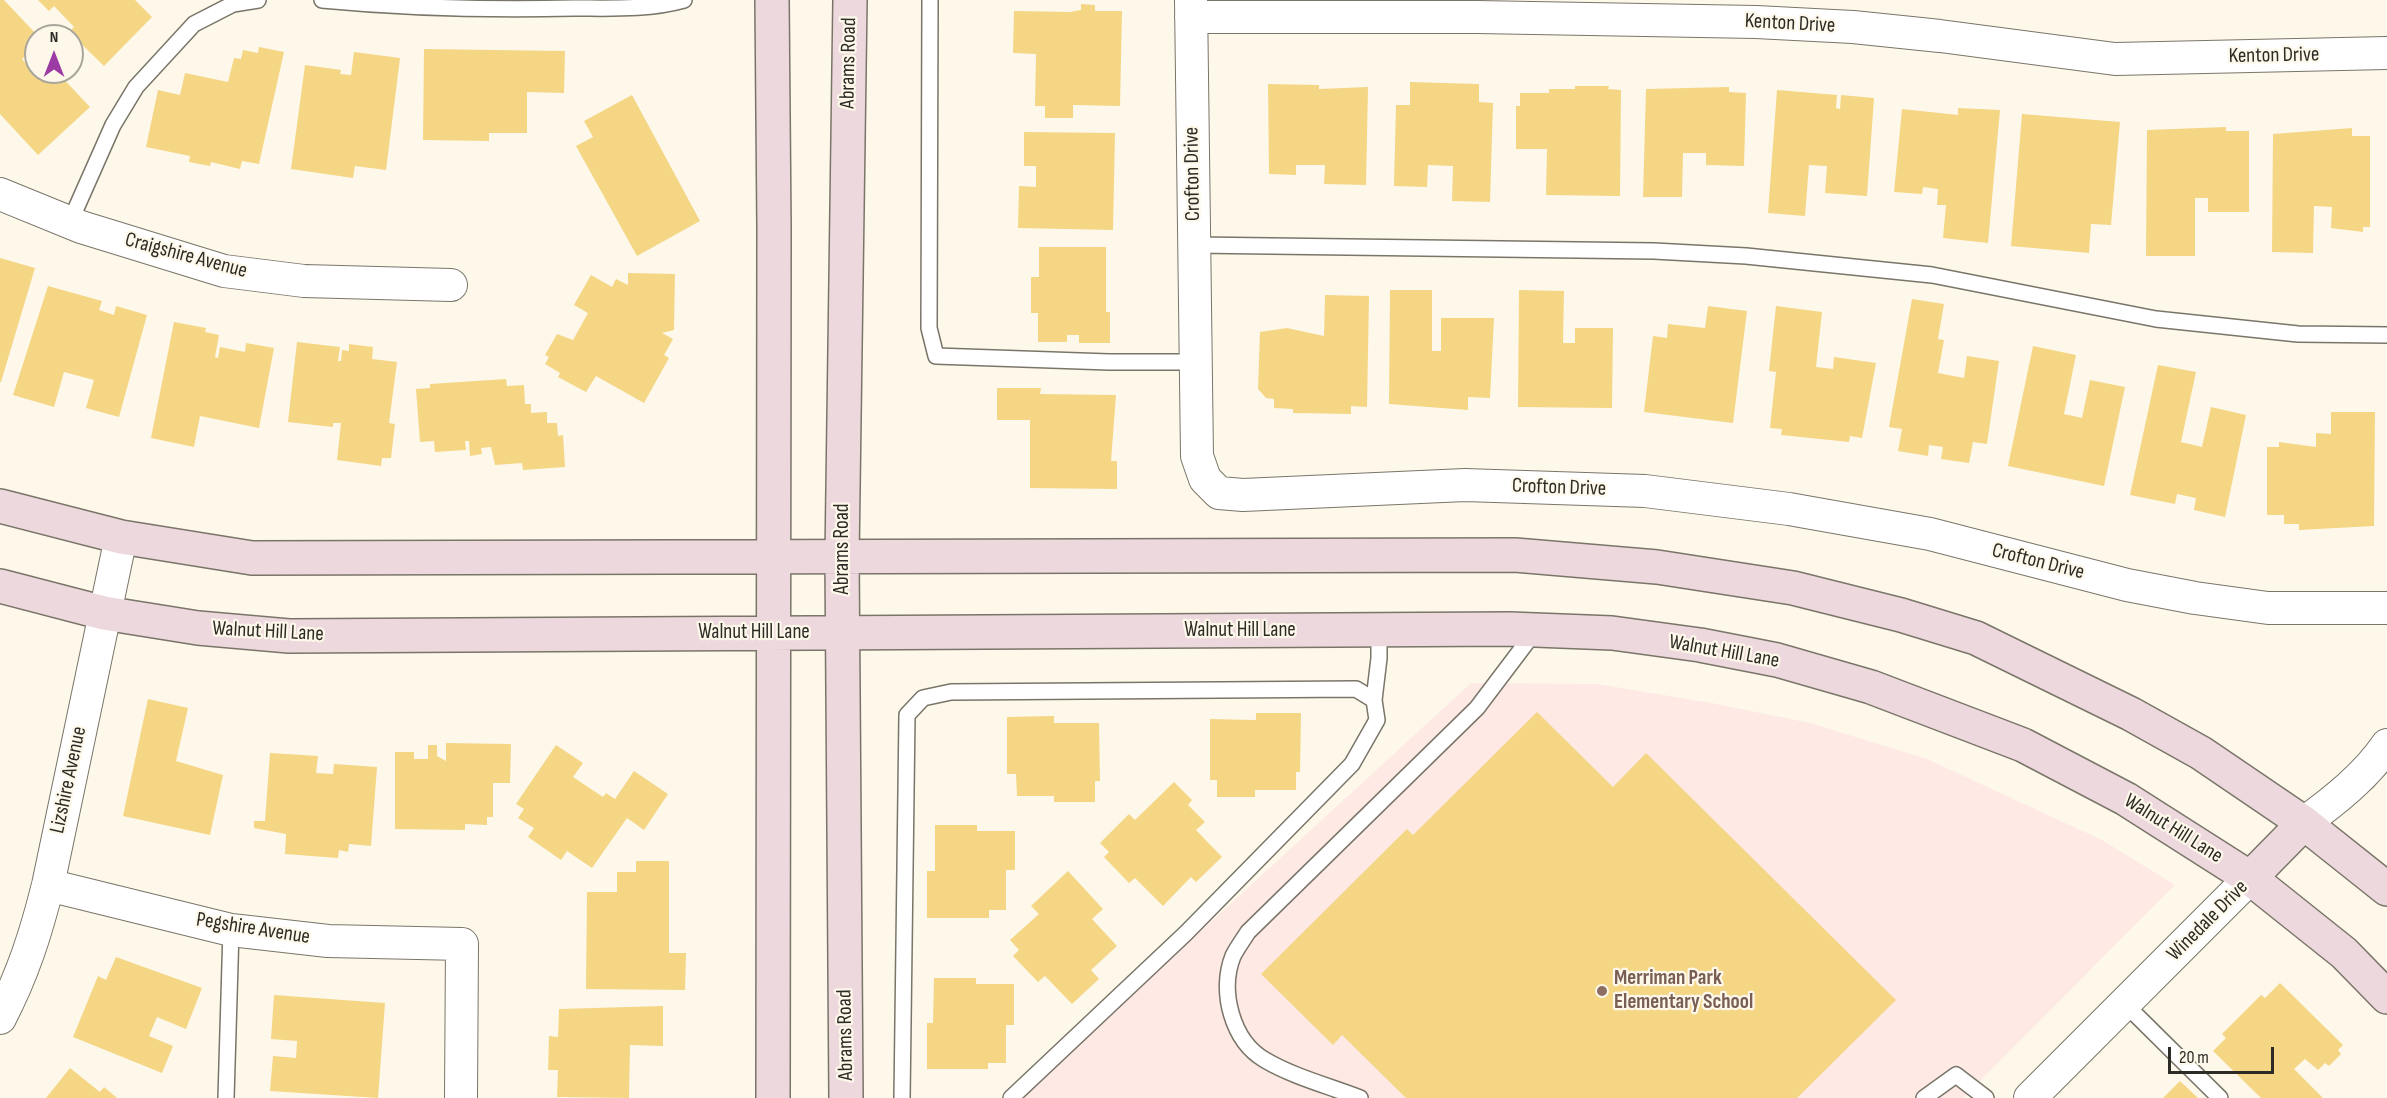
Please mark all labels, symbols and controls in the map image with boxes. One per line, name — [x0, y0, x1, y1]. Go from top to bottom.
street label: Kenton Drive — [1744, 9, 1836, 39]
street label: Abrams Road — [836, 17, 862, 109]
north arrow — [24, 24, 84, 84]
text: N — [50, 28, 58, 47]
street label: Kenton Drive — [2228, 43, 2320, 69]
street label: Crofton Drive — [1180, 127, 1206, 221]
street label: Craigshire Avenue — [122, 228, 250, 284]
street label: Crofton Drive — [1511, 474, 1607, 502]
street label: Abrams Road — [830, 503, 856, 595]
street label: Crofton Drive — [1989, 538, 2087, 586]
street label: Walnut Hill Lane — [212, 616, 324, 648]
street label: Walnut Hill Lane — [1184, 618, 1296, 644]
street label: Walnut Hill Lane — [698, 620, 810, 646]
street label: Walnut Hill Lane — [1667, 630, 1781, 674]
street label: Lizshire Avenue — [45, 724, 93, 836]
street label: Walnut Hill Lane — [2119, 789, 2227, 869]
street label: Winedale Drive — [2162, 875, 2254, 967]
street label: Pegshire Avenue — [194, 908, 312, 950]
place label: Merriman Park Elementary School — [1614, 966, 1753, 1016]
marker: Merriman Park Elementary School — [1595, 984, 1609, 998]
street label: Abrams Road — [833, 989, 859, 1081]
scale bar — [2171, 1035, 2278, 1073]
text: 20 m — [2179, 1047, 2209, 1068]

